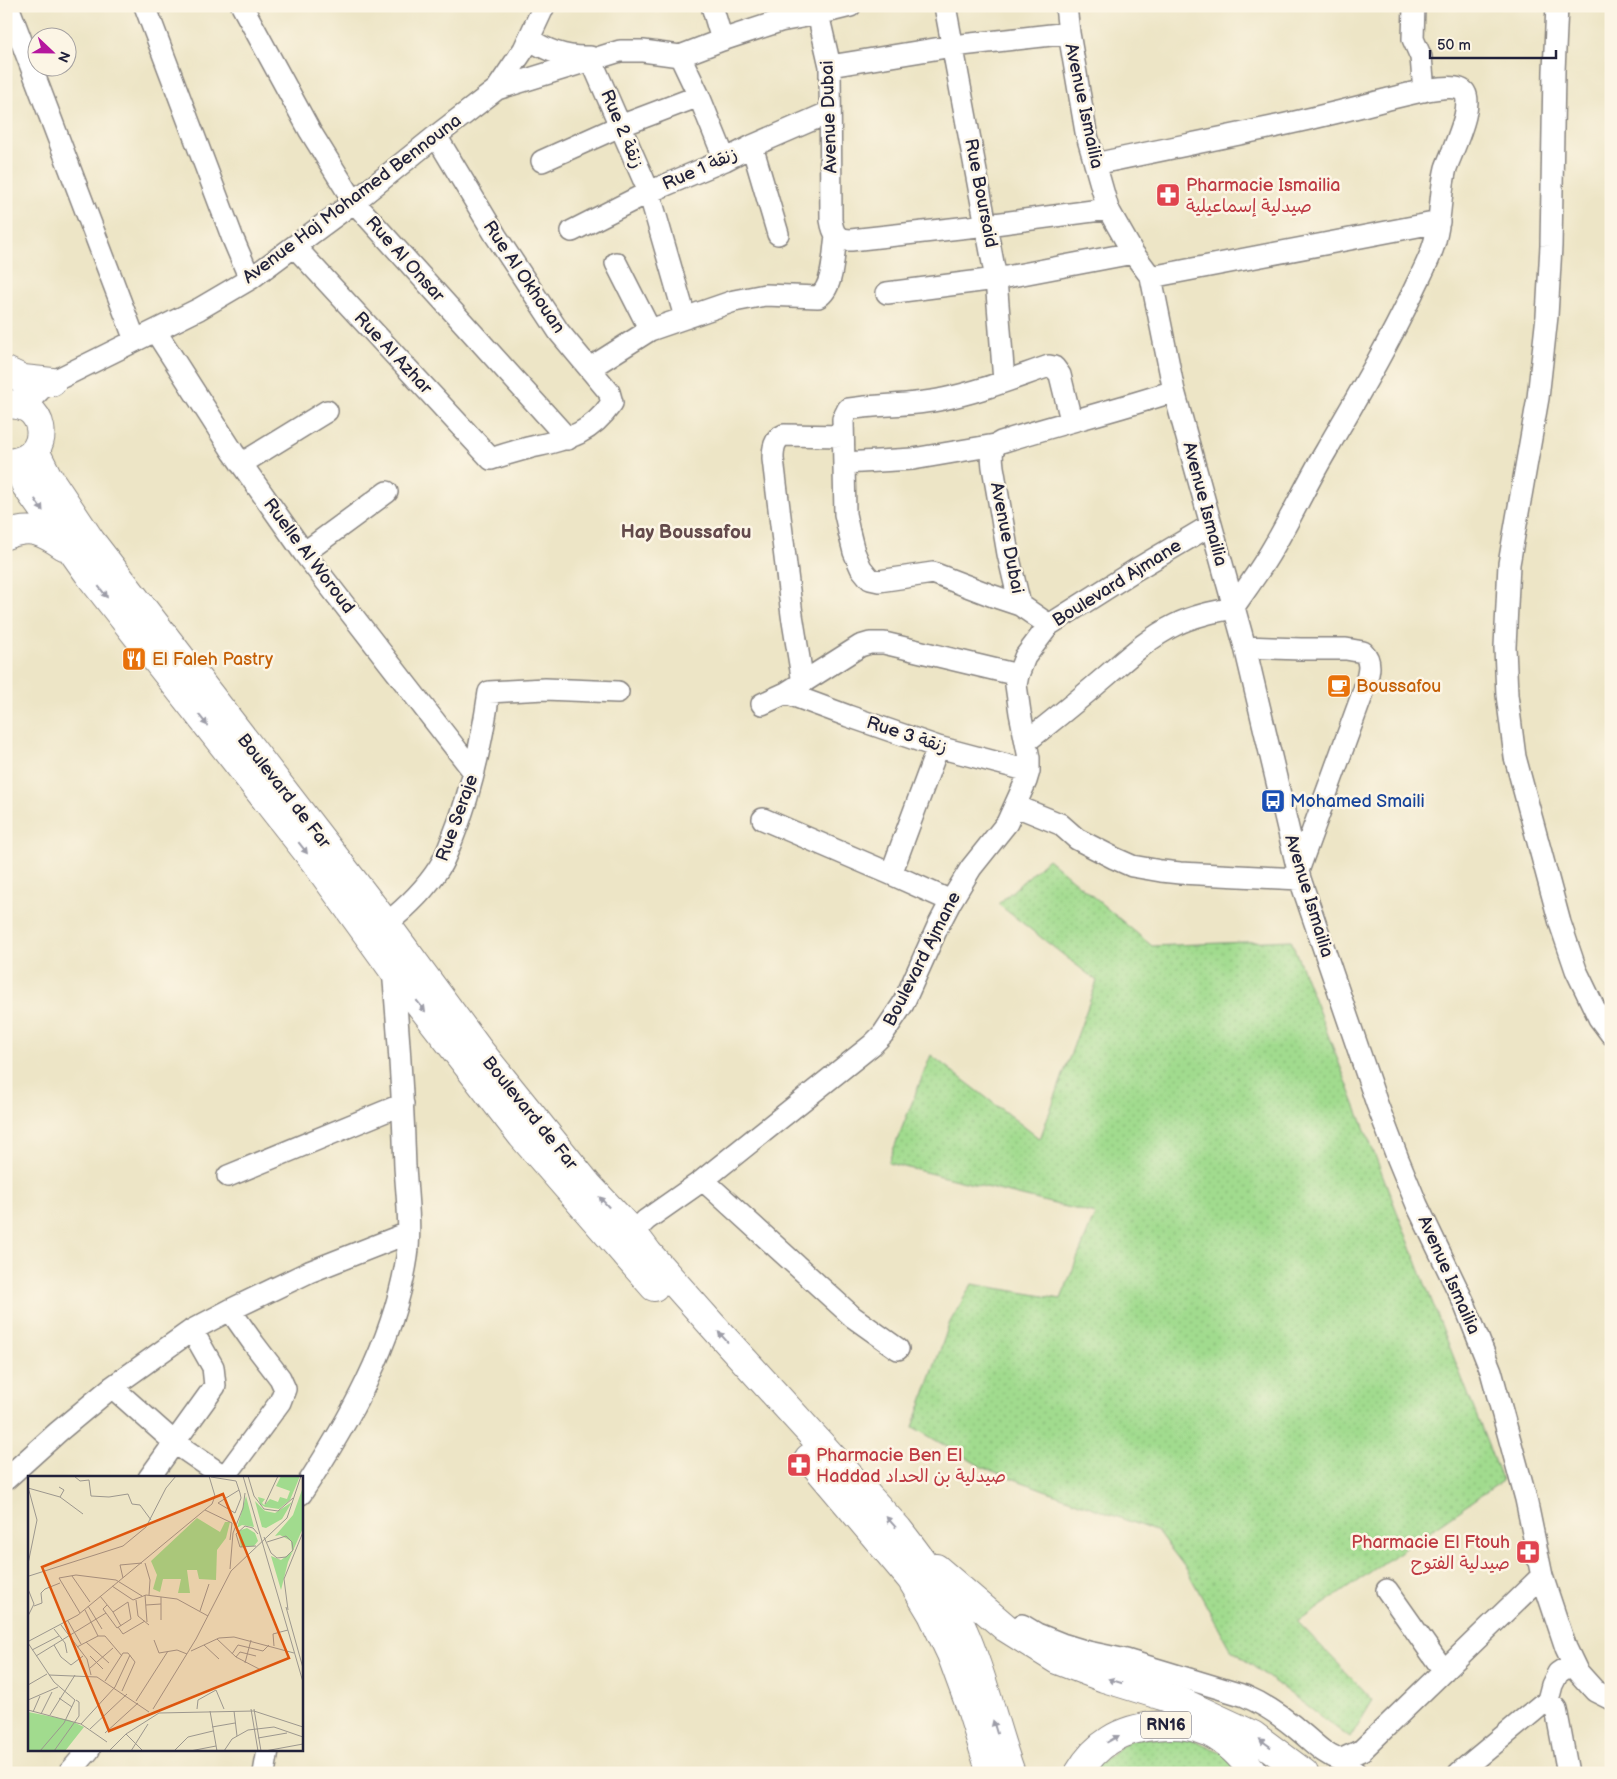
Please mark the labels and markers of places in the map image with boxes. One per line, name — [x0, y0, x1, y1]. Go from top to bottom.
place label: Pharmacie Ismailia صيدلية إسماعيلية — [1186, 175, 1341, 217]
pharmacy icon: Pharmacie Ismailia صيدلية إسماعيلية — [1155, 182, 1181, 208]
restaurant icon: El Faleh Pastry — [121, 646, 147, 672]
place label: El Faleh Pastry — [152, 649, 274, 670]
cafe icon: Boussafou — [1326, 673, 1352, 699]
place label: Boussafou — [1356, 676, 1441, 697]
bus stop icon: Mohamed Smaili — [1260, 788, 1286, 814]
place label: Mohamed Smaili — [1290, 791, 1425, 812]
place label: Pharmacie Ben El Haddad صيدلية بن الحداد — [816, 1445, 1006, 1487]
pharmacy icon: Pharmacie Ben El Haddad صيدلية بن الحداد — [786, 1452, 812, 1478]
place label: Pharmacie El Ftouh صيدلية الفتوح — [1351, 1532, 1510, 1575]
pharmacy icon: Pharmacie El Ftouh صيدلية الفتوح — [1515, 1539, 1541, 1565]

